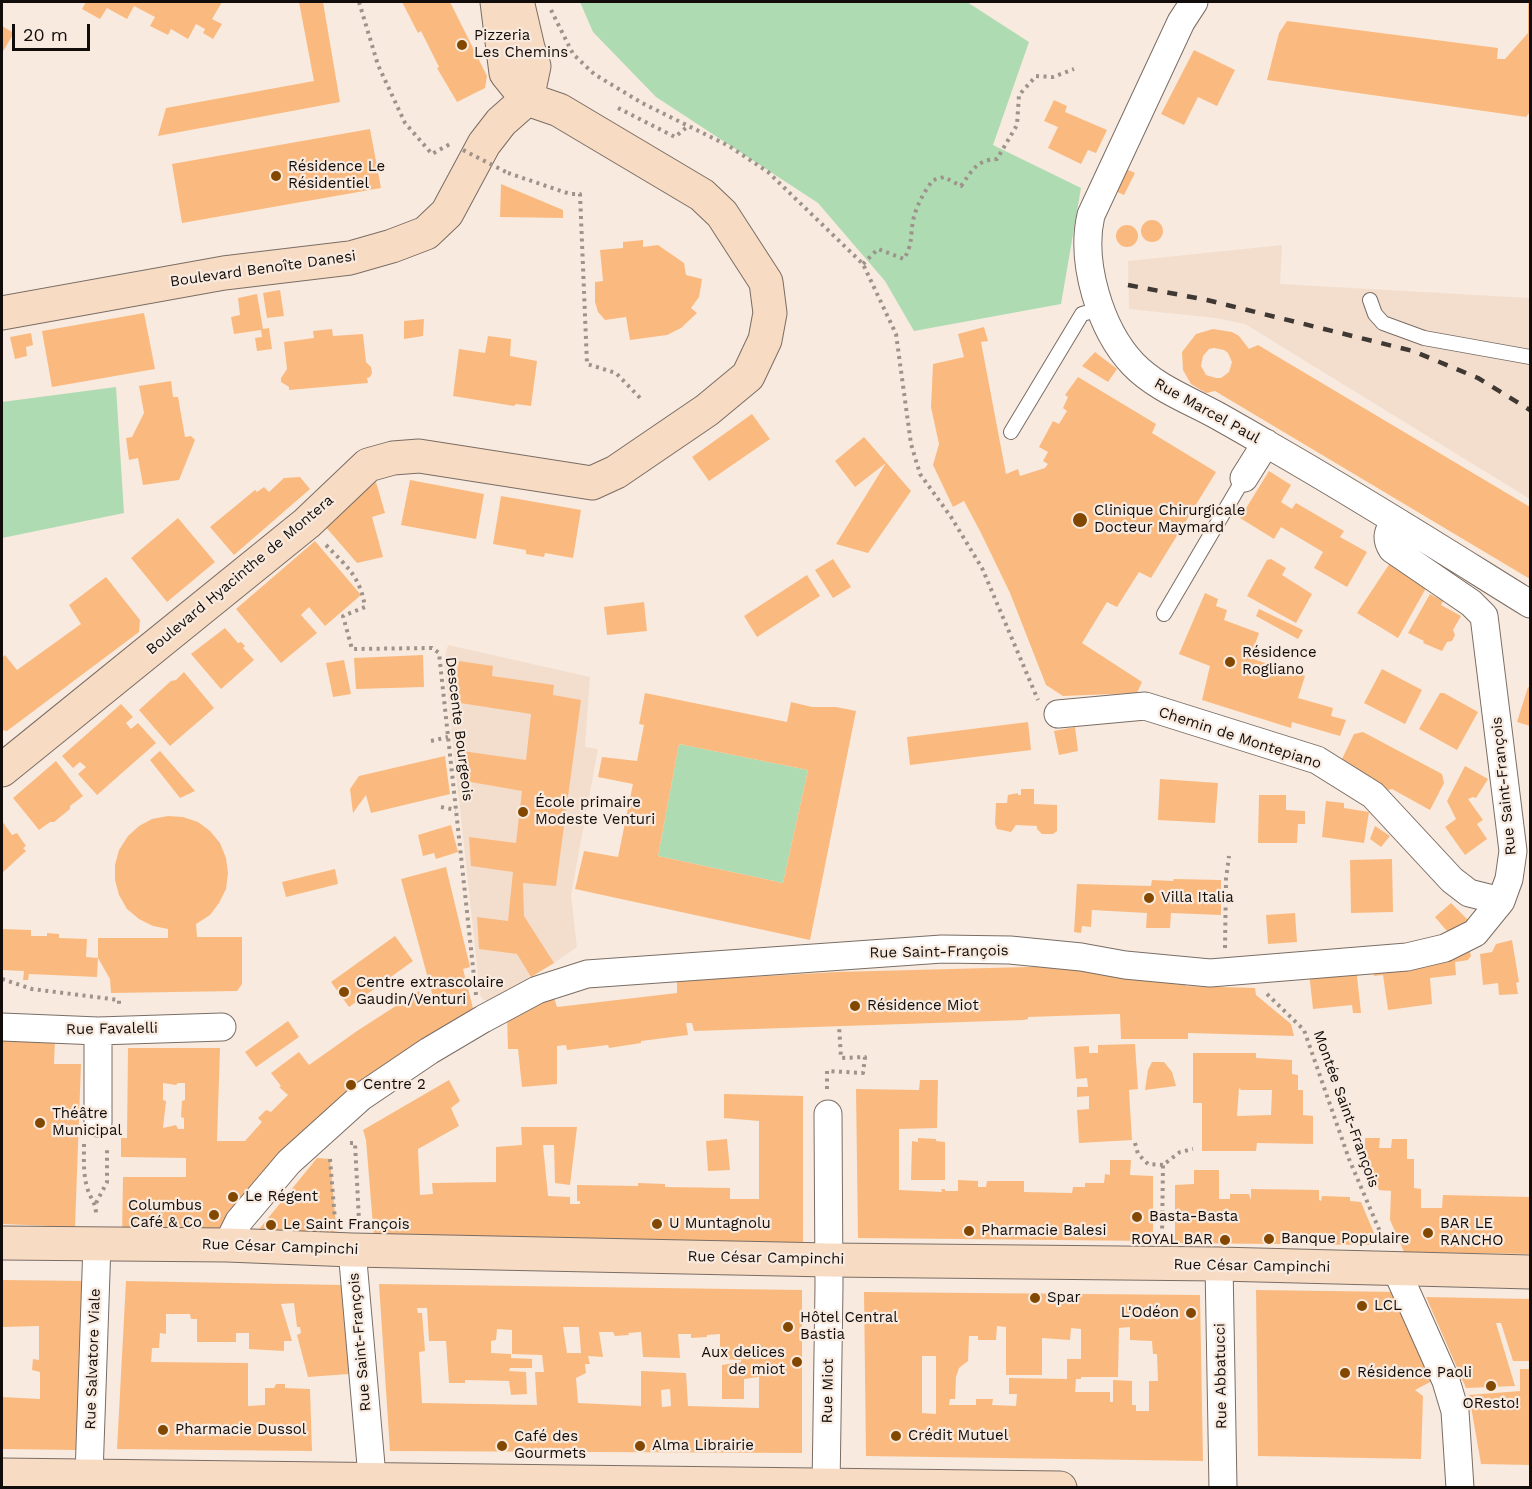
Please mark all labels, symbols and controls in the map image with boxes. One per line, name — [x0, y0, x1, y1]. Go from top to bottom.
scale bar — [15, 12, 93, 50]
text: 20 m — [23, 24, 68, 45]
place label: Pizzeria Les Chemins — [474, 27, 568, 62]
marker: Pizzeria Les Chemins — [455, 38, 469, 52]
place label: Résidence Le Résidentiel — [288, 158, 385, 193]
marker: Résidence Le Résidentiel — [269, 169, 283, 183]
street label: Boulevard Benoîte Danesi — [169, 247, 357, 291]
street label: Rue Marcel Paul — [1151, 374, 1263, 448]
street label: Boulevard Hyacinthe de Montera — [143, 491, 337, 659]
place label: Clinique Chirurgicale Docteur Maymard — [1094, 502, 1245, 537]
marker: Clinique Chirurgicale Docteur Maymard — [1071, 511, 1089, 529]
place label: Résidence Rogliano — [1242, 644, 1317, 679]
marker: Résidence Rogliano — [1223, 655, 1237, 669]
street label: Descente Bourgeois — [441, 656, 477, 802]
street label: Chemin de Montepiano — [1156, 703, 1324, 773]
street label: Rue Saint-François — [1488, 716, 1520, 856]
place label: École primaire Modeste Venturi — [535, 794, 655, 829]
marker: École primaire Modeste Venturi — [516, 805, 530, 819]
place label: Villa Italia — [1161, 889, 1234, 907]
marker: Villa Italia — [1142, 891, 1156, 905]
street label: Rue Saint-François — [869, 942, 1009, 962]
place label: Centre extrascolaire Gaudin/Venturi — [356, 974, 504, 1009]
marker: Centre extrascolaire Gaudin/Venturi — [337, 985, 351, 999]
place label: Résidence Miot — [867, 997, 979, 1015]
marker: Résidence Miot — [848, 999, 862, 1013]
street label: Rue Favalelli — [66, 1019, 158, 1039]
street label: Montée Saint-François — [1309, 1028, 1383, 1190]
place label: Centre 2 — [363, 1076, 426, 1094]
marker: Centre 2 — [344, 1078, 358, 1092]
place label: Théâtre Municipal — [52, 1105, 122, 1140]
marker: Théâtre Municipal — [33, 1116, 47, 1130]
place label: Le Régent — [245, 1188, 318, 1206]
marker: Le Régent — [226, 1190, 240, 1204]
place label: Columbus Café & Co — [128, 1197, 202, 1232]
marker: Columbus Café & Co — [207, 1208, 221, 1222]
place label: Basta-Basta — [1149, 1208, 1238, 1226]
marker: Basta-Basta — [1130, 1210, 1144, 1224]
place label: U Muntagnolu — [669, 1215, 771, 1233]
place label: BAR LE RANCHO — [1440, 1215, 1503, 1250]
place label: Le Saint François — [283, 1216, 410, 1234]
marker: U Muntagnolu — [650, 1217, 664, 1231]
marker: Le Saint François — [264, 1218, 278, 1232]
place label: Pharmacie Balesi — [981, 1222, 1106, 1240]
marker: Pharmacie Balesi — [962, 1224, 976, 1238]
marker: BAR LE RANCHO — [1421, 1226, 1435, 1240]
place label: Banque Populaire — [1281, 1230, 1409, 1248]
place label: ROYAL BAR — [1131, 1231, 1213, 1249]
marker: Banque Populaire — [1262, 1232, 1276, 1246]
marker: ROYAL BAR — [1218, 1233, 1232, 1247]
street label: Rue César Campinchi — [201, 1235, 359, 1259]
street label: Rue César Campinchi — [687, 1248, 845, 1268]
street label: Rue César Campinchi — [1173, 1256, 1331, 1276]
street label: Rue Saint-François — [345, 1272, 375, 1412]
street label: Rue Salvatore Viale — [82, 1288, 104, 1430]
place label: Spar — [1047, 1289, 1081, 1307]
marker: Spar — [1028, 1291, 1042, 1305]
place label: LCL — [1374, 1297, 1402, 1315]
marker: LCL — [1355, 1299, 1369, 1313]
place label: L'Odéon — [1121, 1304, 1179, 1322]
marker: L'Odéon — [1184, 1306, 1198, 1320]
place label: Hôtel Central Bastia — [800, 1309, 898, 1344]
marker: Hôtel Central Bastia — [781, 1320, 795, 1334]
street label: Rue Abbatucci — [1211, 1323, 1231, 1429]
place label: Aux delices de miot — [701, 1344, 785, 1379]
marker: Aux delices de miot — [790, 1355, 804, 1369]
street label: Rue Miot — [818, 1358, 838, 1424]
place label: Résidence Paoli — [1357, 1364, 1472, 1382]
marker: Résidence Paoli — [1338, 1366, 1352, 1380]
marker: OResto! — [1484, 1379, 1498, 1393]
place label: OResto! — [1463, 1395, 1519, 1413]
place label: Pharmacie Dussol — [175, 1421, 306, 1439]
marker: Pharmacie Dussol — [156, 1423, 170, 1437]
place label: Crédit Mutuel — [908, 1427, 1008, 1445]
place label: Café des Gourmets — [514, 1428, 586, 1463]
marker: Crédit Mutuel — [889, 1429, 903, 1443]
place label: Alma Librairie — [652, 1437, 754, 1455]
marker: Café des Gourmets — [495, 1439, 509, 1453]
marker: Alma Librairie — [633, 1439, 647, 1453]

